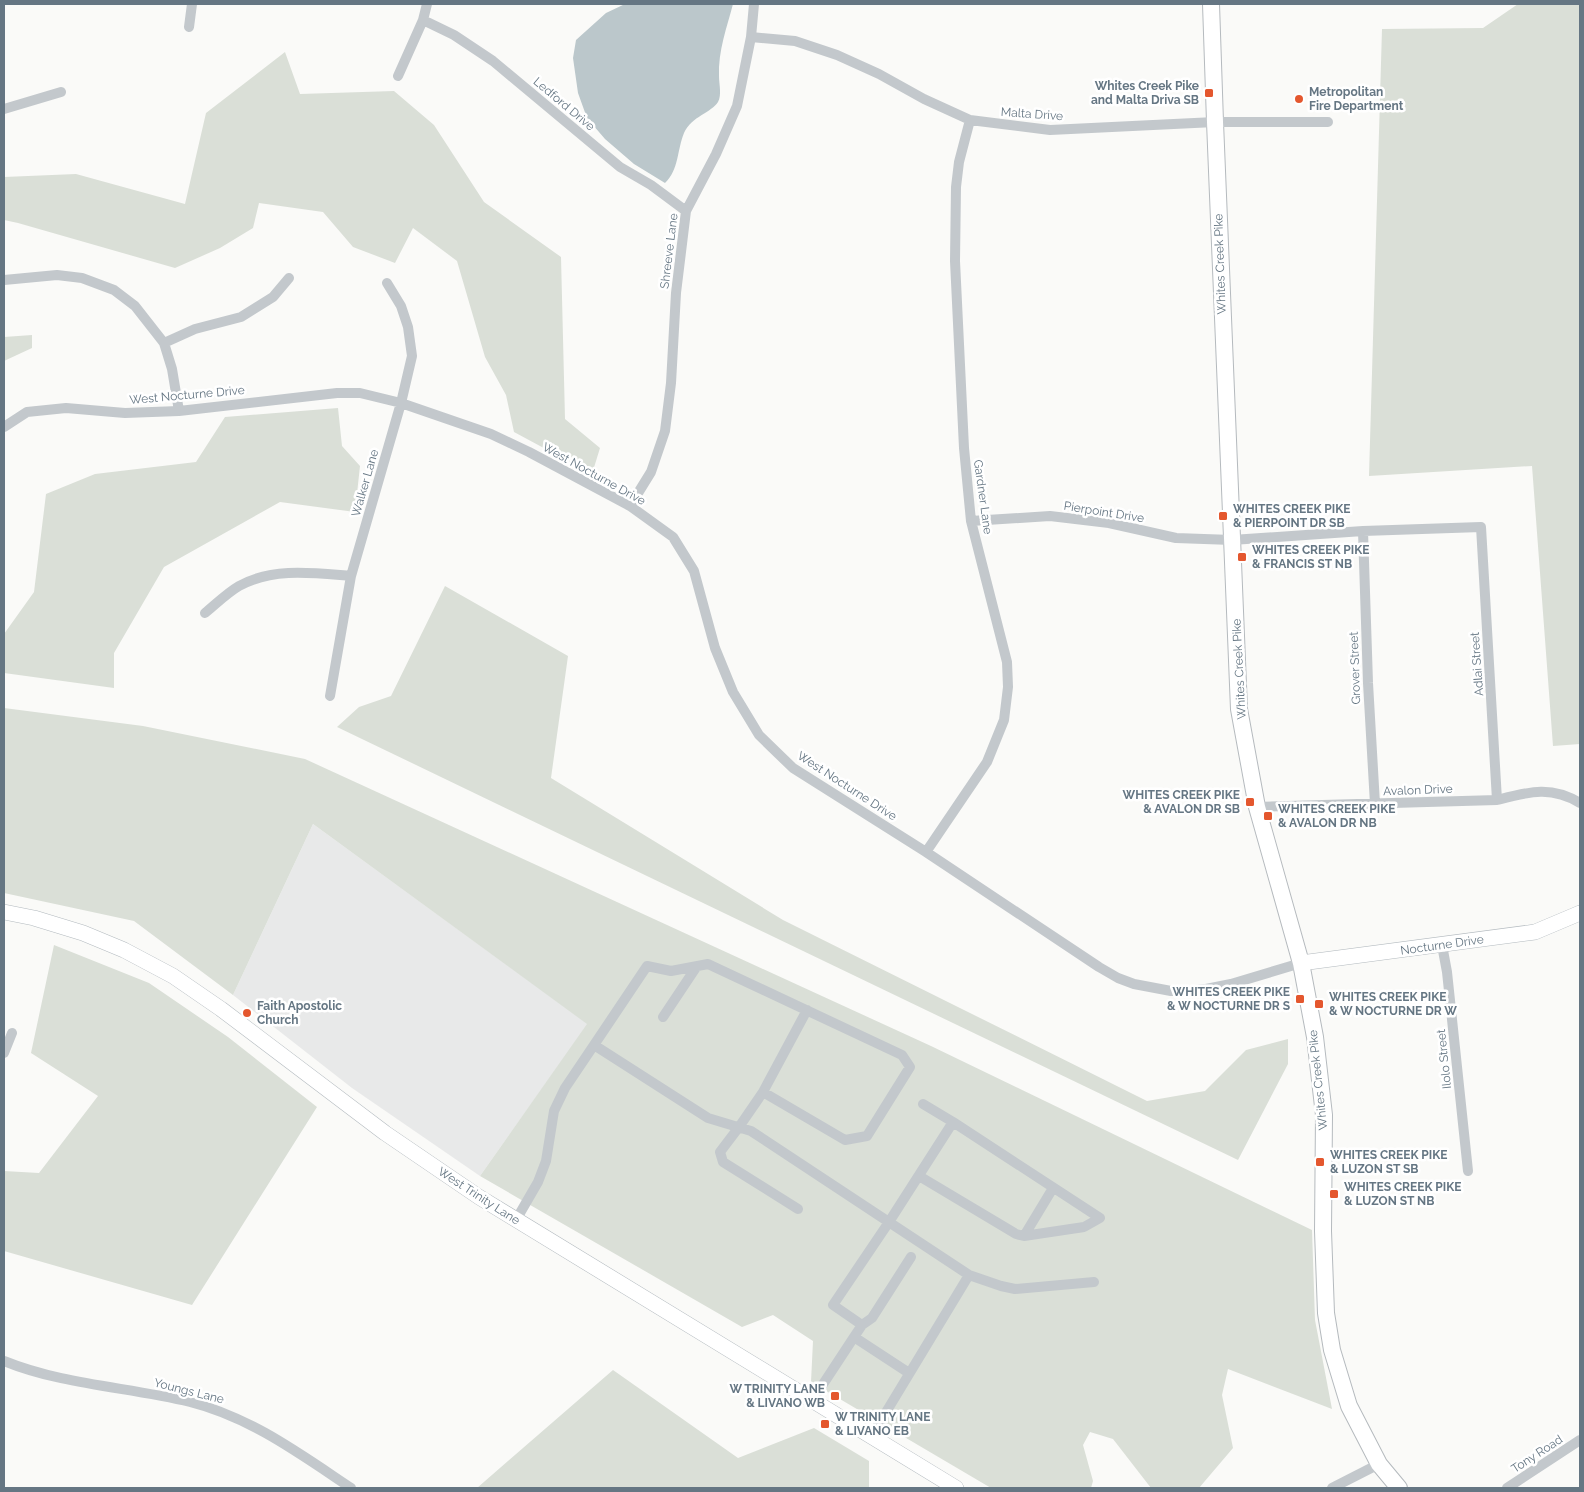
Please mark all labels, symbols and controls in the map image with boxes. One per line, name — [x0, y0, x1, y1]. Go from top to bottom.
street label: Ledford Drive — [531, 74, 597, 134]
place label: Whites Creek Pike and Malta Driva SB — [1091, 79, 1199, 107]
place label: Metropolitan Fire Department — [1309, 85, 1404, 113]
marker: Whites Creek Pike and Malta Driva SB — [1203, 87, 1215, 99]
marker: Metropolitan Fire Department — [1293, 93, 1305, 105]
street label: Malta Drive — [1000, 105, 1064, 123]
street label: Shreeve Lane — [657, 212, 681, 290]
street label: Whites Creek Pike — [1211, 213, 1229, 315]
street label: West Nocturne Drive — [129, 383, 245, 407]
street label: West Nocturne Drive — [540, 440, 648, 508]
street label: Walker Lane — [349, 448, 381, 518]
street label: Gardner Lane — [971, 459, 995, 535]
street label: Pierpoint Drive — [1063, 499, 1145, 525]
place label: WHITES CREEK PIKE & PIERPOINT DR SB — [1233, 502, 1350, 530]
marker: WHITES CREEK PIKE & PIERPOINT DR SB — [1217, 510, 1229, 522]
place label: WHITES CREEK PIKE & FRANCIS ST NB — [1252, 543, 1369, 571]
marker: WHITES CREEK PIKE & FRANCIS ST NB — [1236, 551, 1248, 563]
street label: Whites Creek Pike — [1229, 618, 1249, 720]
street label: Grover Street — [1347, 631, 1363, 705]
street label: Adlai Street — [1468, 632, 1486, 696]
street label: West Nocturne Drive — [795, 749, 899, 823]
street label: Avalon Drive — [1383, 782, 1453, 798]
place label: WHITES CREEK PIKE & AVALON DR SB — [1123, 788, 1240, 816]
marker: WHITES CREEK PIKE & AVALON DR SB — [1244, 796, 1256, 808]
place label: WHITES CREEK PIKE & AVALON DR NB — [1278, 802, 1395, 830]
marker: WHITES CREEK PIKE & AVALON DR NB — [1262, 810, 1274, 822]
street label: Nocturne Drive — [1399, 932, 1485, 958]
place label: WHITES CREEK PIKE & W NOCTURNE DR S — [1167, 985, 1290, 1013]
place label: WHITES CREEK PIKE & W NOCTURNE DR W — [1329, 990, 1457, 1018]
marker: WHITES CREEK PIKE & W NOCTURNE DR S — [1294, 993, 1306, 1005]
marker: WHITES CREEK PIKE & W NOCTURNE DR W — [1313, 998, 1325, 1010]
place label: Faith Apostolic Church — [257, 999, 342, 1027]
marker: Faith Apostolic Church — [241, 1007, 253, 1019]
street label: Ilolo Street — [1434, 1028, 1454, 1090]
street label: Whites Creek Pike — [1306, 1029, 1330, 1131]
place label: WHITES CREEK PIKE & LUZON ST SB — [1330, 1148, 1447, 1176]
marker: WHITES CREEK PIKE & LUZON ST SB — [1314, 1156, 1326, 1168]
street label: West Trinity Lane — [435, 1164, 523, 1228]
place label: WHITES CREEK PIKE & LUZON ST NB — [1344, 1180, 1461, 1208]
marker: WHITES CREEK PIKE & LUZON ST NB — [1328, 1188, 1340, 1200]
street label: Youngs Lane — [152, 1376, 226, 1406]
place label: W TRINITY LANE & LIVANO WB — [730, 1382, 825, 1410]
marker: W TRINITY LANE & LIVANO WB — [829, 1390, 841, 1402]
place label: W TRINITY LANE & LIVANO EB — [835, 1410, 930, 1438]
marker: W TRINITY LANE & LIVANO EB — [819, 1418, 831, 1430]
street label: Tony Road — [1509, 1432, 1565, 1476]

